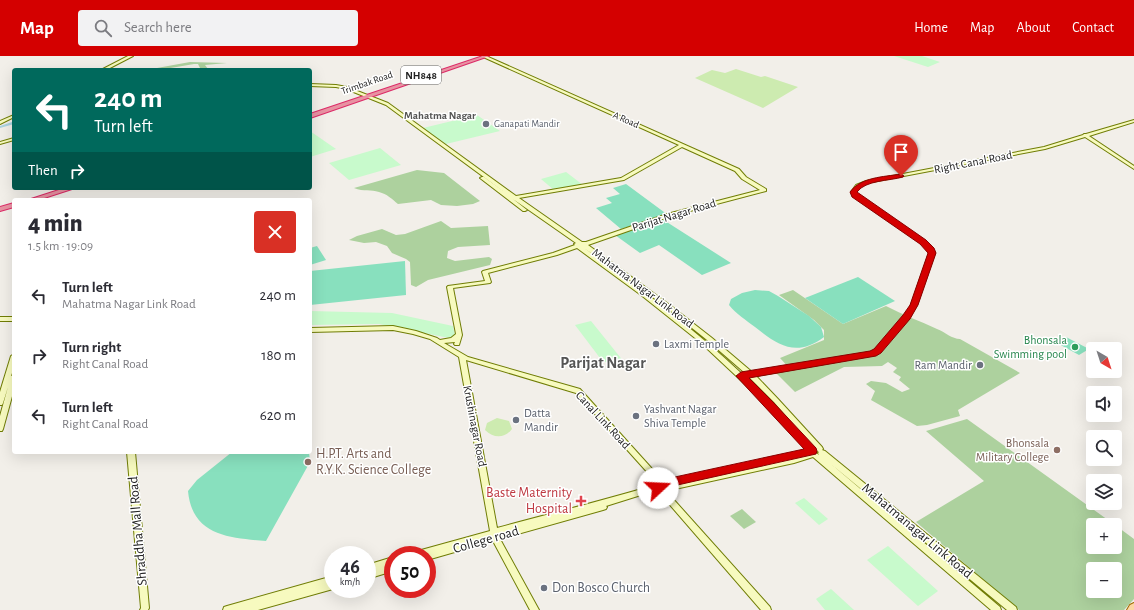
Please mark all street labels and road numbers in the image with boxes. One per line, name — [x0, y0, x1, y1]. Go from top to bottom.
road number: NH848 — [401, 66, 441, 84]
street label: Trimbak Road — [340, 70, 394, 96]
street label: A Road — [611, 110, 641, 130]
street label: Right Canal Road — [933, 149, 1013, 175]
street label: Parijat Nagar Road — [631, 197, 718, 234]
street label: Mahatma Nagar Link Road — [590, 246, 696, 330]
street label: Krushinagar Road — [461, 384, 489, 468]
street label: Canal Link Road — [573, 389, 633, 451]
street label: Shraddha Mall Road — [126, 476, 150, 586]
street label: Mahatmanagar Link Road — [859, 481, 975, 581]
street label: College road — [451, 524, 521, 556]

